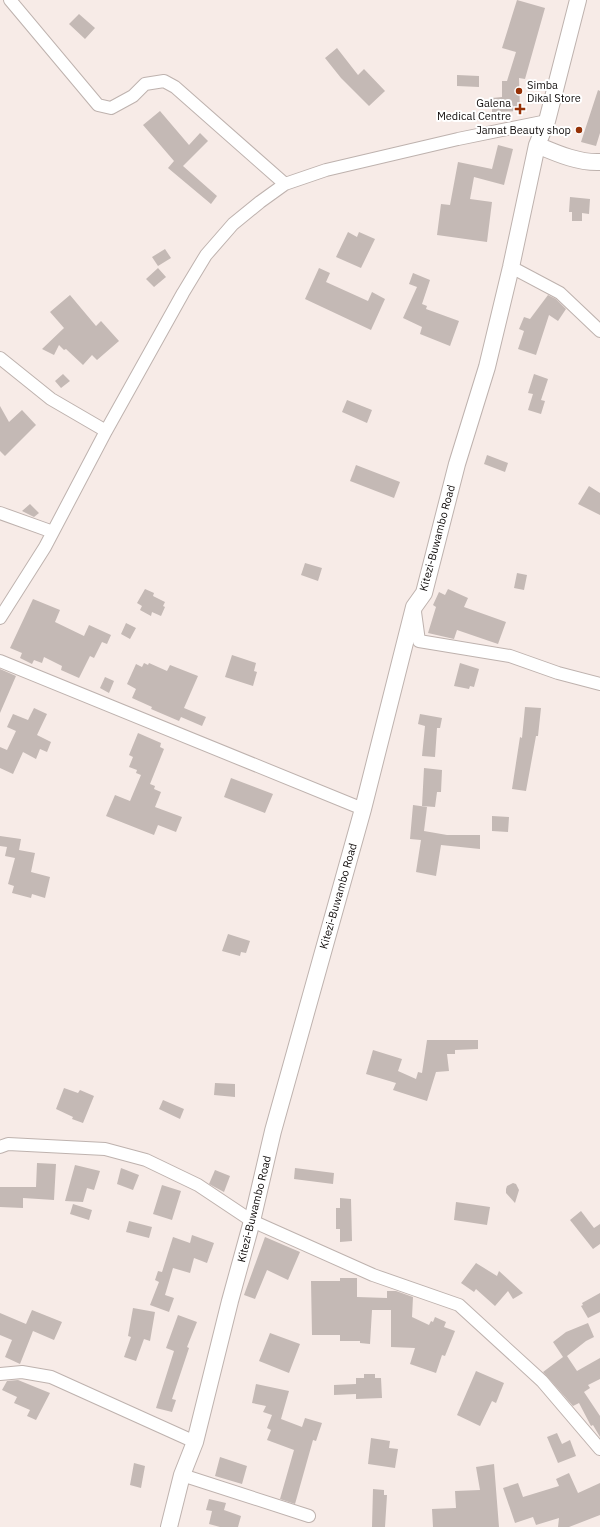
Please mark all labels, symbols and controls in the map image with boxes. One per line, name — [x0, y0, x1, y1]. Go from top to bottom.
place label: Simba Dikal Store — [527, 78, 581, 105]
marker: Simba Dikal Store — [514, 86, 524, 96]
place label: Galena Medical Centre — [437, 96, 511, 123]
marker: Galena Medical Centre — [514, 103, 526, 115]
place label: Jamat Beauty shop — [476, 123, 571, 137]
marker: Jamat Beauty shop — [574, 125, 584, 135]
street label: Kitezi-Buwambo Road — [416, 483, 458, 593]
street label: Kitezi-Buwambo Road — [316, 841, 360, 951]
street label: Kitezi-Buwambo Road — [234, 1154, 274, 1264]

